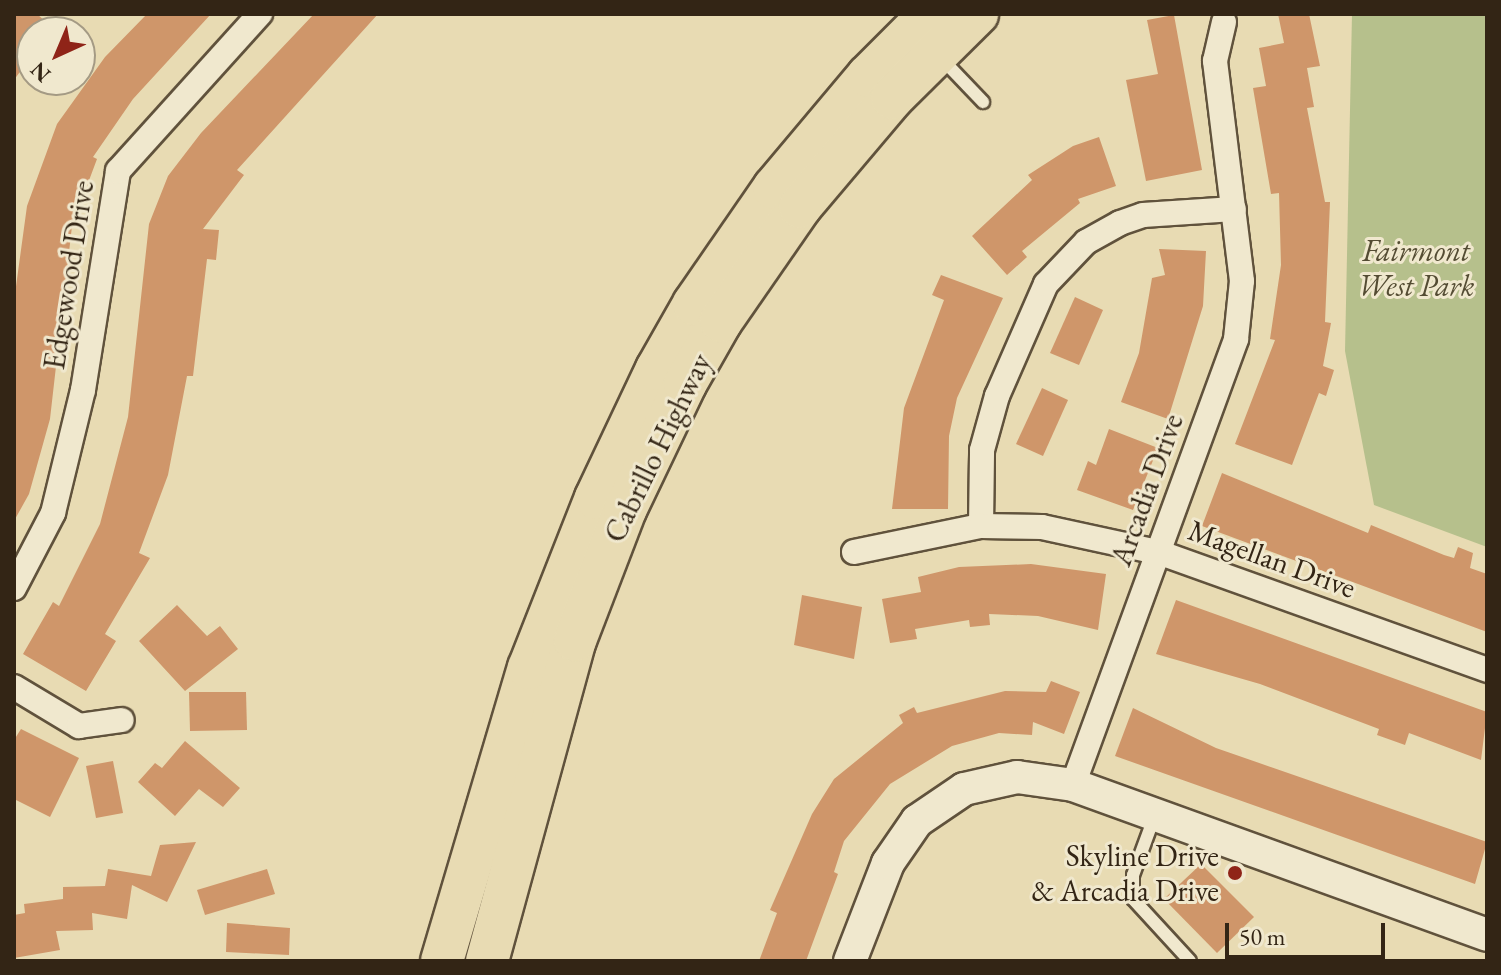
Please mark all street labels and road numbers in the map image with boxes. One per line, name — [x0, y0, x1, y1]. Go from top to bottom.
street label: Edgewood Drive — [36, 178, 102, 372]
street label: Cabrillo Highway — [597, 348, 719, 548]
street label: Arcadia Drive — [1103, 409, 1191, 571]
street label: Magellan Drive — [1183, 512, 1361, 606]

